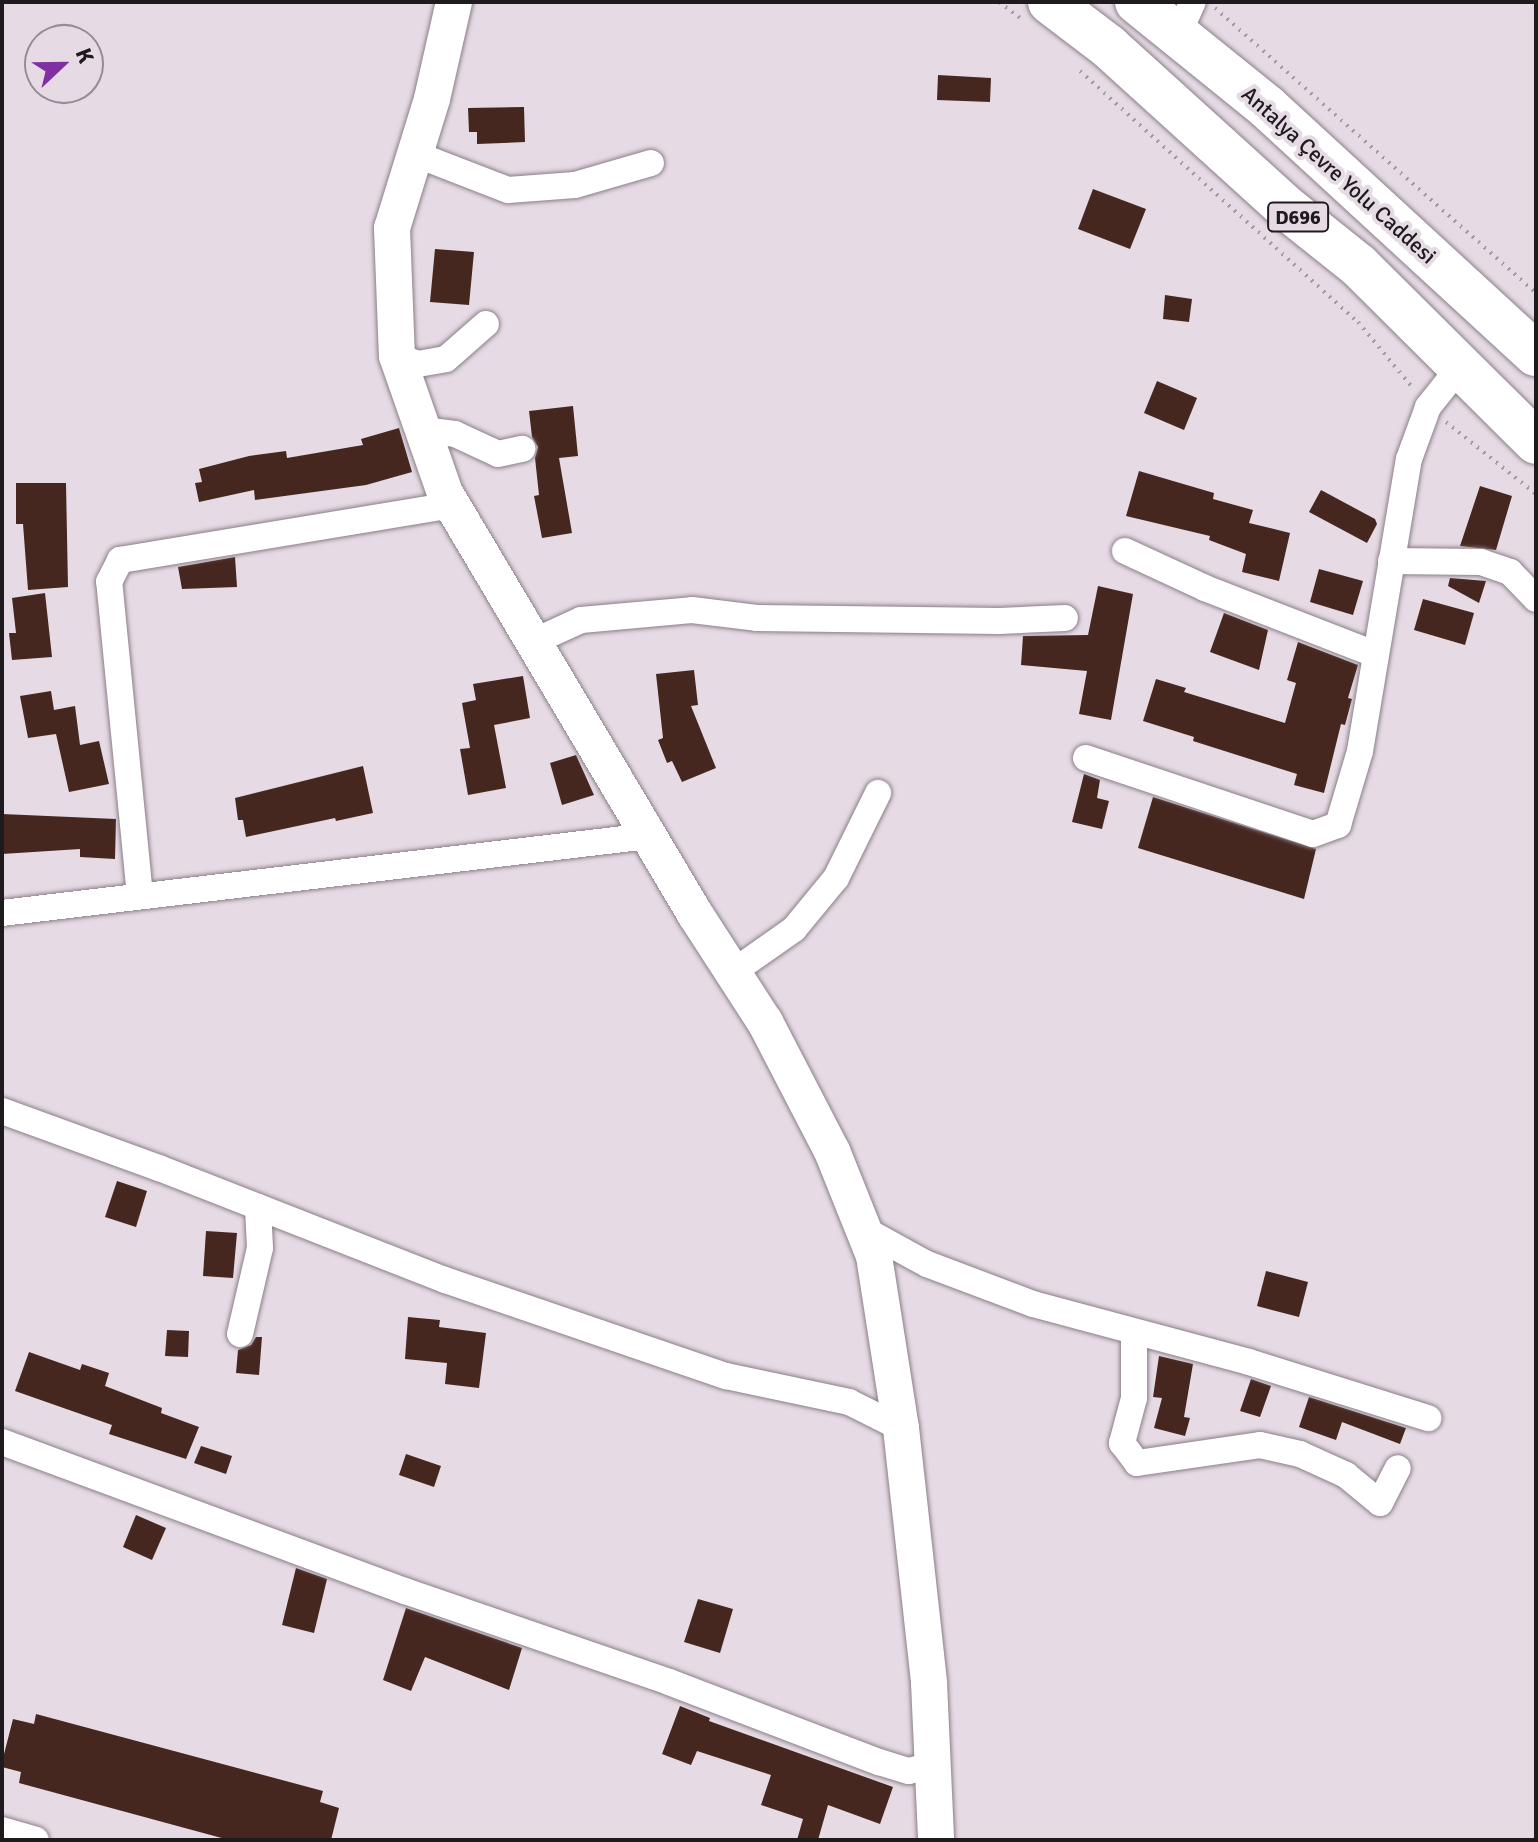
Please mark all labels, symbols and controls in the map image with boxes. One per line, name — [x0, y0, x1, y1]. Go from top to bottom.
north arrow — [24, 24, 104, 104]
text: K — [70, 44, 100, 67]
street label: Antalya Çevre Yolu Caddesi — [1236, 81, 1442, 269]
road number: D696 — [1266, 201, 1330, 233]

